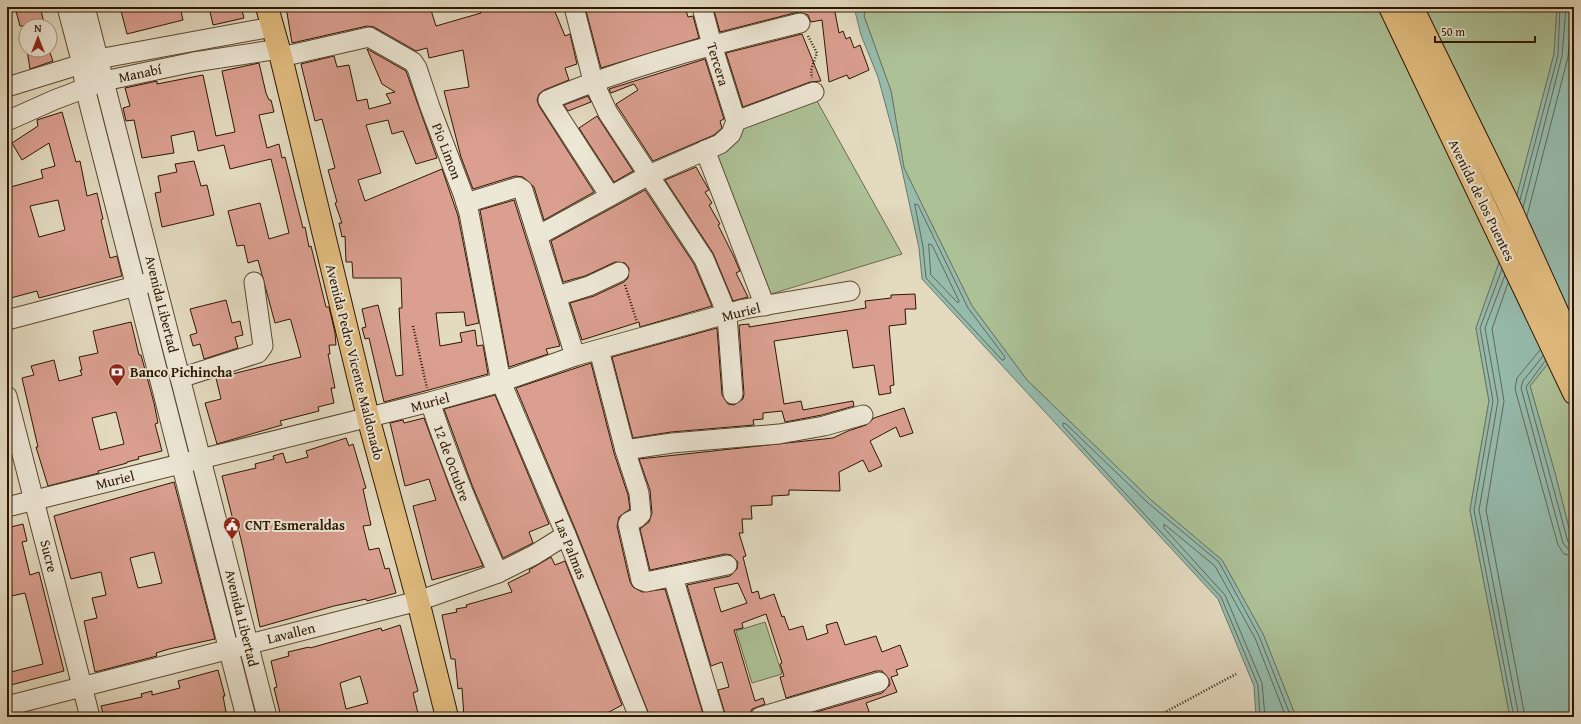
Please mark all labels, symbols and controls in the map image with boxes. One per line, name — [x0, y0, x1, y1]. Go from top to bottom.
north arrow — [18, 18, 58, 58]
scale bar — [1435, 18, 1535, 44]
text: N — [34, 20, 42, 36]
text: 50 m — [1441, 23, 1465, 40]
street label: Tercera — [702, 40, 734, 89]
street label: Manabí — [117, 58, 165, 87]
street label: Pio Limon — [427, 120, 467, 182]
street label: Avenida de los Puentes — [1444, 136, 1520, 264]
street label: Avenida Libertad — [140, 253, 184, 355]
street label: Avenida Pedro Vicente Maldonado — [321, 262, 389, 462]
street label: Muriel — [720, 298, 763, 326]
bank icon: Banco Pichincha — [107, 362, 127, 387]
place label: Banco Pichincha — [130, 362, 233, 382]
street label: Muriel — [408, 387, 452, 417]
street label: 12 de Octubre — [429, 422, 475, 505]
street label: Muriel — [94, 466, 137, 494]
public building icon: CNT Esmeraldas — [222, 515, 242, 540]
place label: CNT Esmeraldas — [245, 515, 345, 535]
street label: Las Palmas — [550, 516, 592, 582]
street label: Sucre — [35, 538, 63, 575]
street label: Avenida Libertad — [220, 567, 264, 669]
street label: Lavallen — [265, 617, 317, 649]

